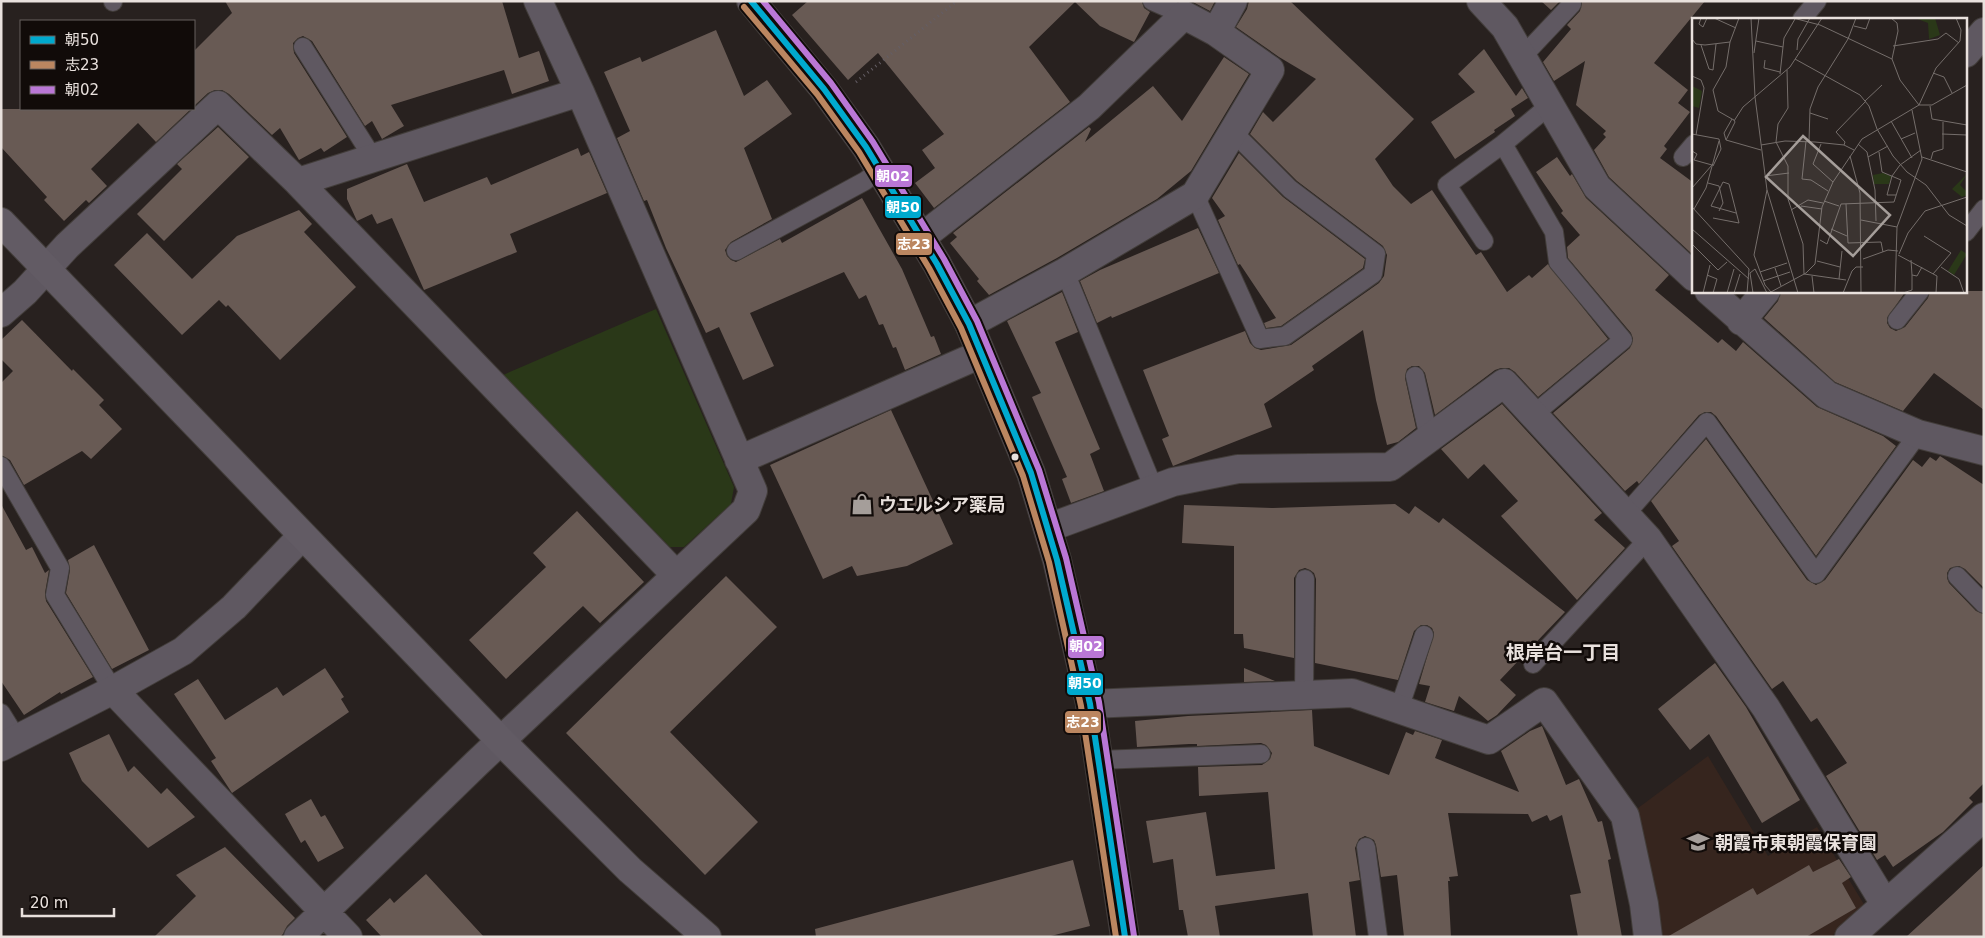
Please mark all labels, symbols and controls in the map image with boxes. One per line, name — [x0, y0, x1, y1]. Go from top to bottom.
inset map — [1692, 18, 1968, 292]
legend — [20, 20, 195, 110]
text: 朝50 — [65, 31, 99, 49]
text: 志23 — [65, 56, 99, 74]
text: 朝02 — [65, 81, 99, 99]
line badge: 朝02 — [874, 164, 913, 188]
text: 朝02 — [876, 168, 910, 184]
line badge: 朝50 — [884, 195, 922, 219]
text: 朝50 — [886, 199, 920, 215]
line badge: 志23 — [895, 232, 933, 256]
text: 志23 — [897, 236, 931, 252]
unlabelled marker — [1010, 452, 1020, 462]
shop icon: ウエルシア薬局 — [849, 491, 875, 517]
place label: ウエルシア薬局 — [879, 494, 1005, 515]
line badge: 朝02 — [1067, 635, 1105, 659]
text: 朝02 — [1069, 638, 1103, 654]
district label: 根岸台一丁目 — [1506, 641, 1620, 663]
line badge: 朝50 — [1066, 672, 1104, 696]
text: 朝50 — [1068, 675, 1102, 691]
line badge: 志23 — [1064, 710, 1102, 734]
text: 志23 — [1066, 714, 1100, 730]
school or university icon: 朝霞市東朝霞保育園 — [1685, 829, 1711, 855]
place label: 朝霞市東朝霞保育園 — [1715, 832, 1877, 853]
scale bar — [22, 886, 115, 918]
text: 20 m — [30, 894, 68, 912]

